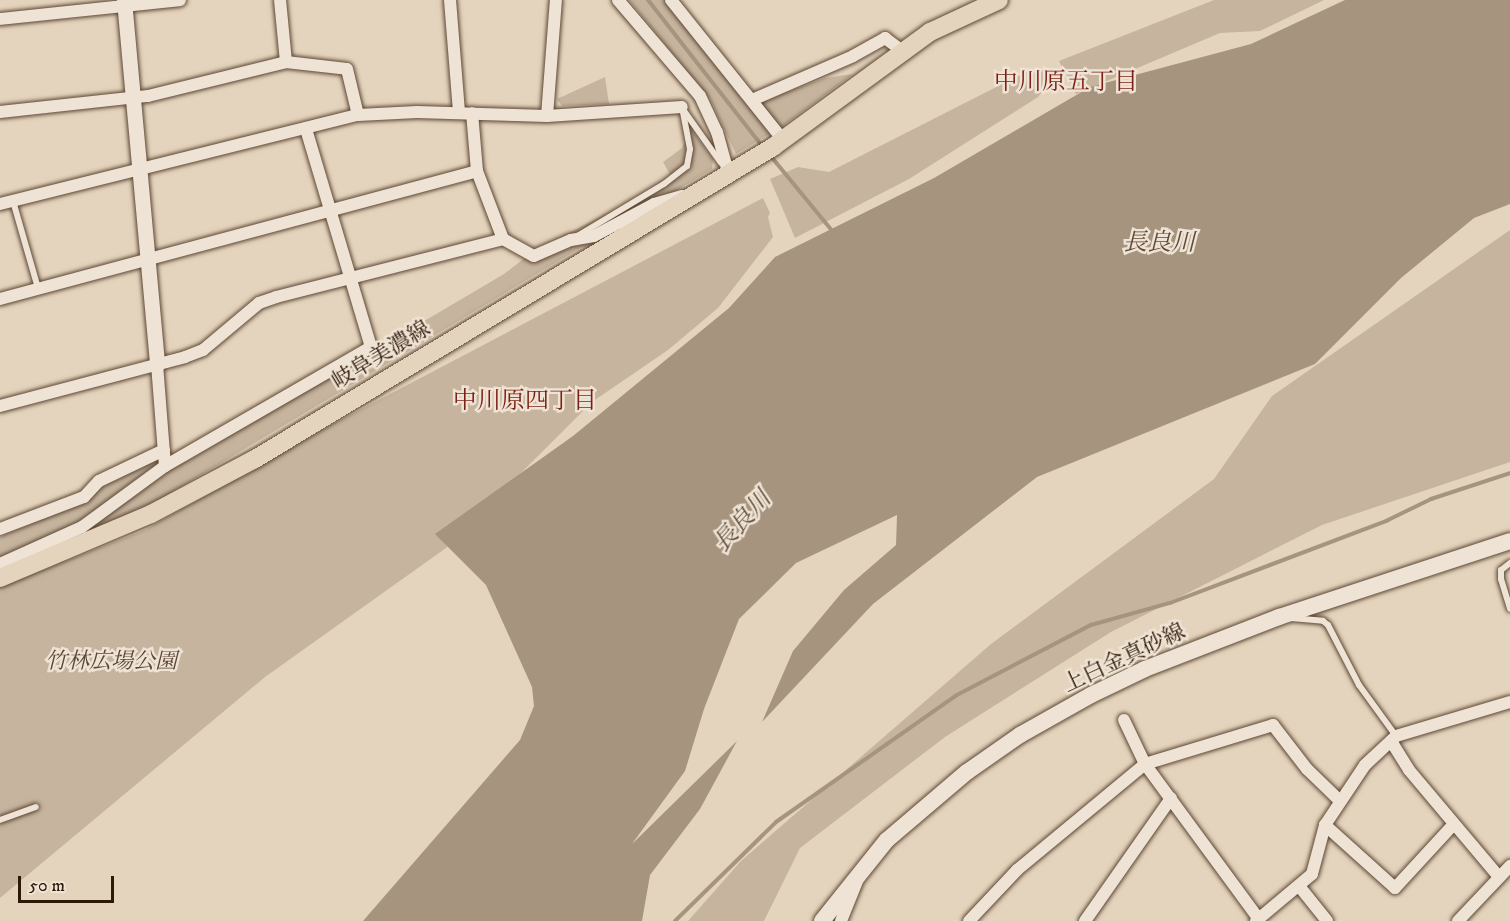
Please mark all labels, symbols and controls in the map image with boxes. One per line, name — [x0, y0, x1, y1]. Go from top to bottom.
district label: 中川原五丁目 — [994, 69, 1138, 97]
water label: 長良川 — [1123, 230, 1195, 258]
street label: 岐阜美濃線 — [327, 315, 435, 395]
district label: 中川原四丁目 — [453, 388, 597, 416]
water label: 長良川 — [708, 486, 778, 558]
street label: 上白金真砂線 — [1059, 618, 1189, 698]
park label: 竹林広場公園 — [45, 649, 177, 675]
scale bar — [21, 864, 117, 902]
text: 50 m — [29, 875, 65, 897]

